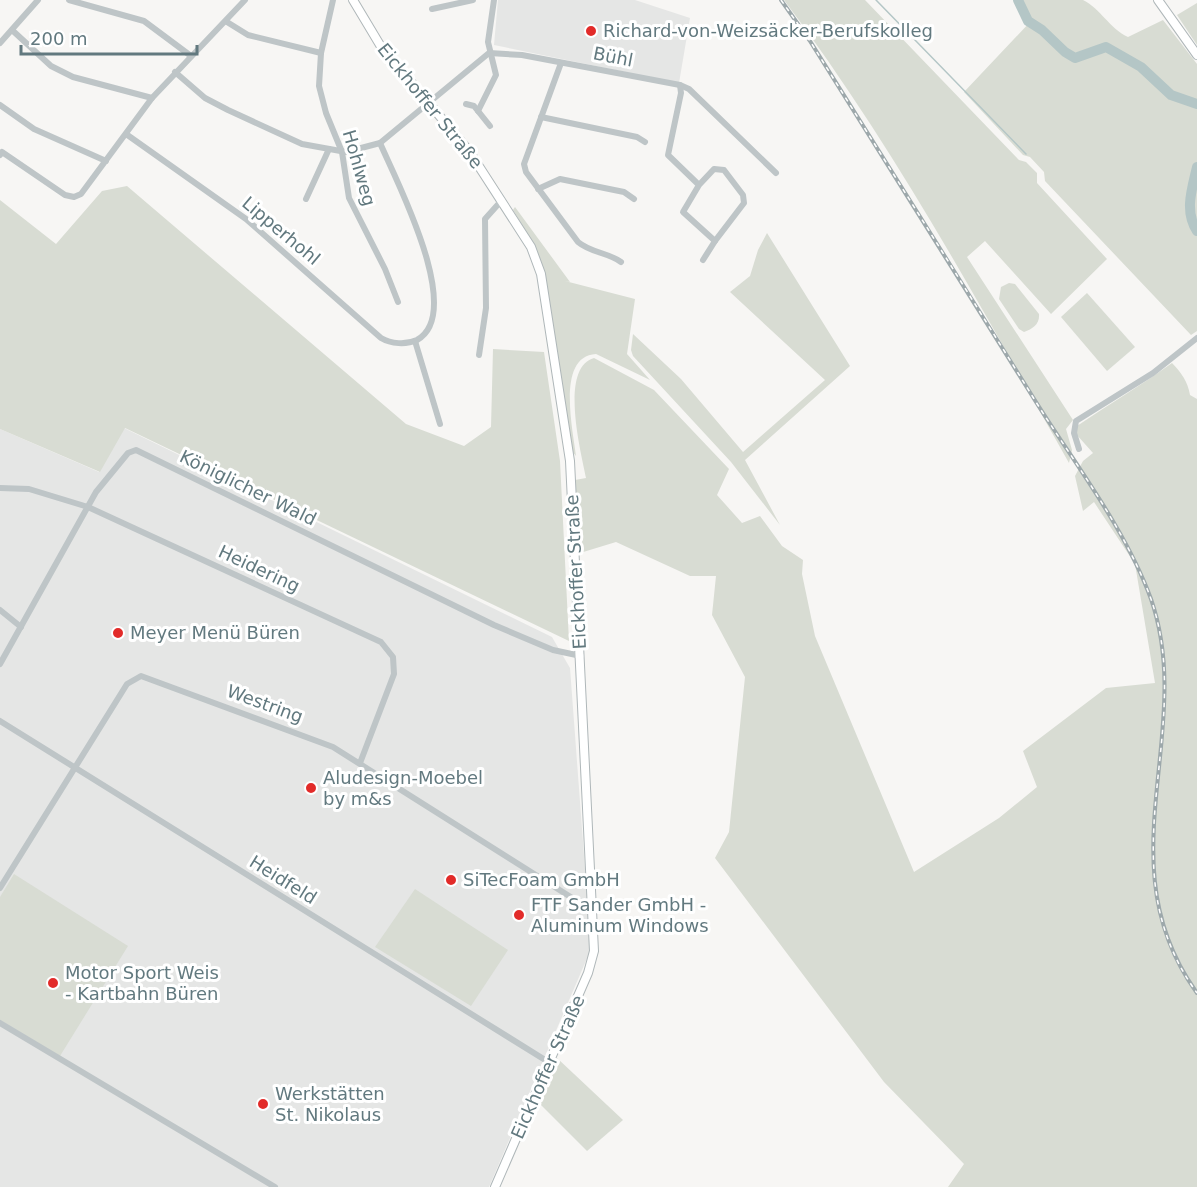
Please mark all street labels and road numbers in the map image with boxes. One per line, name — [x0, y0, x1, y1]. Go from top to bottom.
street label: Eickhoffer Straße — [373, 39, 487, 173]
street label: Bühl — [591, 42, 635, 71]
street label: Hohlweg — [339, 127, 380, 208]
street label: Lipperhohl — [238, 192, 324, 269]
street label: Königlicher Wald — [176, 445, 320, 530]
street label: Eickhoffer Straße — [561, 494, 590, 650]
street label: Heidering — [215, 541, 303, 597]
street label: Westring — [224, 680, 306, 727]
street label: Heidfeld — [246, 851, 321, 908]
street label: Eickhoffer Straße — [506, 992, 589, 1142]

